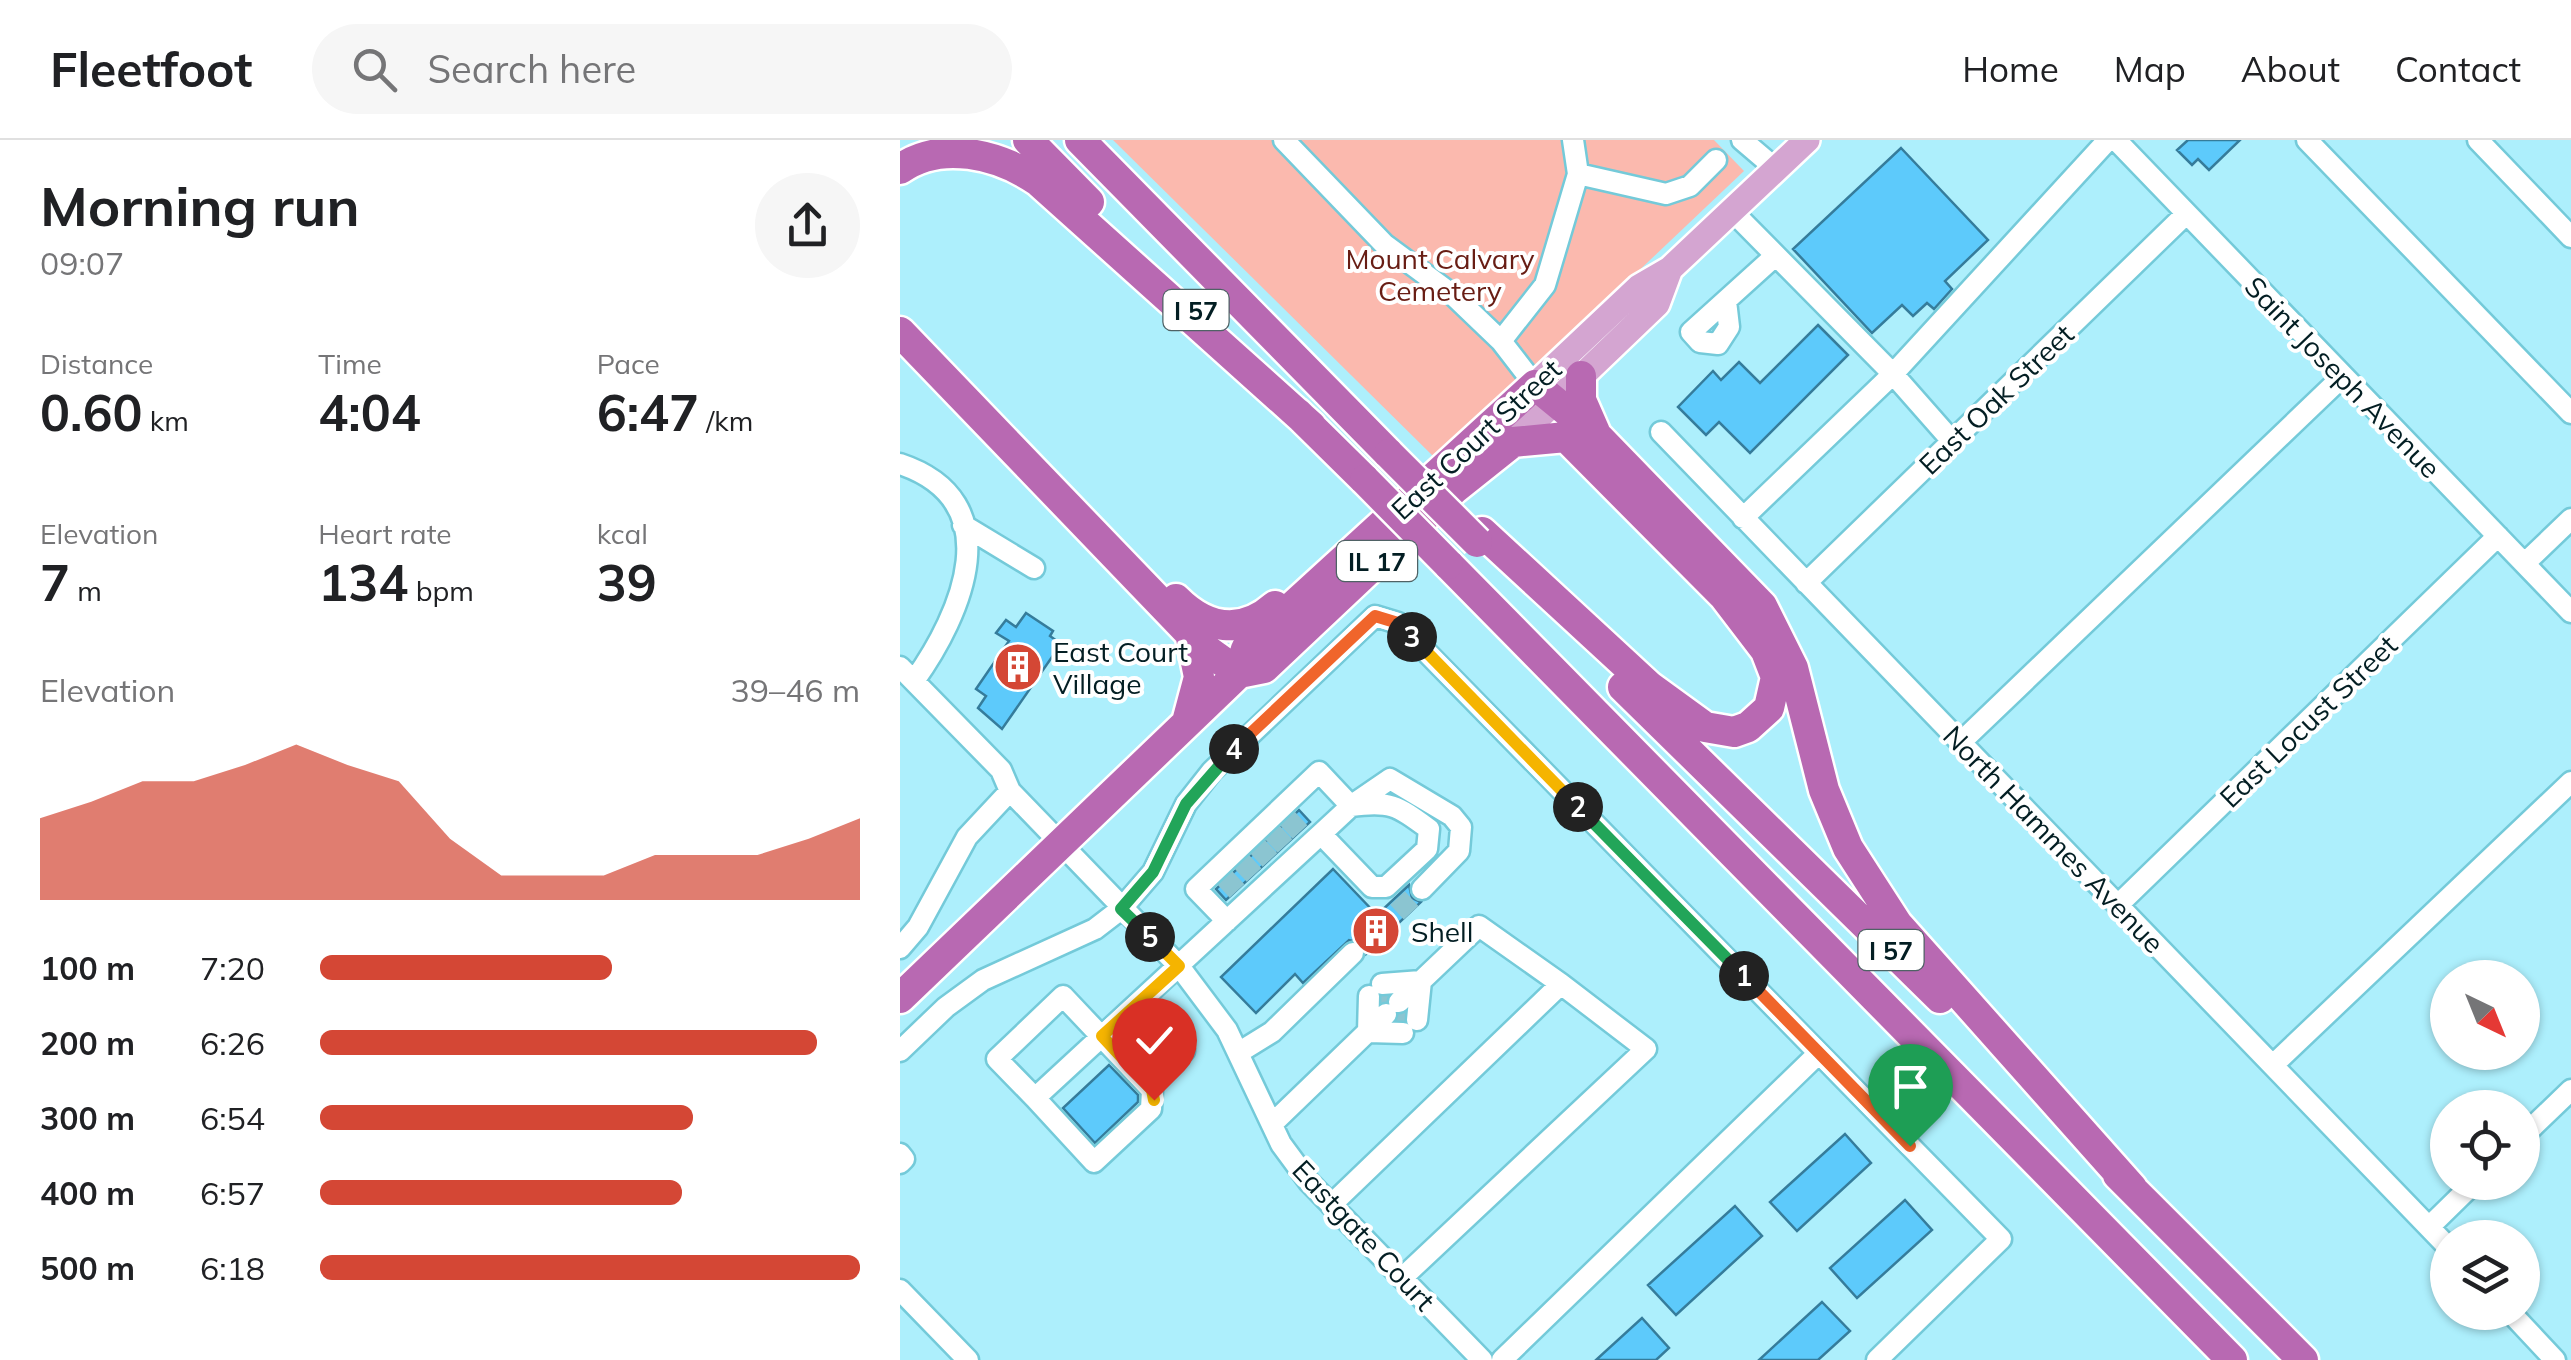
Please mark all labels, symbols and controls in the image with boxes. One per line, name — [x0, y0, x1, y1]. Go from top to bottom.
search box — [312, 24, 1012, 114]
text: Fleetfoot — [50, 39, 252, 99]
icon: search — [347, 42, 402, 97]
text: Search here — [427, 45, 636, 93]
text: Home — [1962, 47, 2059, 91]
text: Map — [2114, 47, 2186, 91]
text: About — [2241, 47, 2340, 91]
text: Contact — [2395, 47, 2521, 91]
text: Morning run — [40, 171, 360, 240]
button: share — [755, 173, 860, 278]
park label: Mount Calvary Cemetery — [1345, 241, 1535, 308]
text: 09:07 — [40, 243, 124, 283]
street label: Saint Joseph Avenue — [2238, 269, 2448, 485]
road number: I 57 — [1164, 290, 1228, 330]
street label: East Oak Street — [1911, 316, 2081, 482]
text: Distance — [40, 346, 153, 381]
text: Time — [318, 346, 382, 381]
text: Pace — [597, 346, 660, 381]
street label: East Court Street — [1384, 351, 1568, 527]
text: 0.60 — [40, 381, 142, 444]
text: 4:04 — [318, 381, 421, 444]
text: 6:47 — [597, 381, 699, 444]
text: km — [142, 403, 189, 438]
text: /km — [699, 403, 753, 438]
text: Elevation — [40, 516, 158, 551]
text: Heart rate — [318, 516, 452, 551]
text: kcal — [597, 516, 648, 551]
road number: IL 17 — [1337, 541, 1417, 581]
text: 7 — [40, 551, 70, 614]
text: 134 — [318, 551, 408, 614]
text: 39 — [597, 551, 657, 614]
text: m — [70, 573, 102, 608]
text: bpm — [408, 573, 474, 608]
pin: 3 — [1387, 612, 1437, 662]
text: 3 — [1404, 619, 1420, 654]
street label: East Locust Street — [2212, 627, 2404, 815]
place label: East Court Village — [1053, 634, 1188, 701]
building icon: East Court Village — [992, 641, 1044, 693]
text: Elevation — [40, 670, 175, 710]
text: 39–46 m — [731, 670, 860, 710]
street label: North Hammes Avenue — [1936, 718, 2172, 960]
pin: 4 — [1209, 724, 1259, 774]
text: 4 — [1226, 731, 1242, 766]
pin: 2 — [1553, 782, 1603, 832]
text: 2 — [1570, 789, 1586, 824]
building icon: Shell — [1350, 905, 1402, 957]
pin: 5 — [1125, 912, 1175, 962]
place label: Shell — [1411, 914, 1473, 949]
text: 5 — [1142, 919, 1158, 954]
road number: I 57 — [1858, 930, 1924, 970]
text: 100 m — [40, 948, 135, 988]
text: 7:20 — [200, 948, 265, 988]
pin: 1 — [1719, 951, 1769, 1001]
text: 1 — [1736, 958, 1752, 993]
north arrow — [2430, 960, 2540, 1070]
map controls — [2430, 960, 2540, 1330]
pin — [1112, 998, 1197, 1101]
icon: check — [1127, 1013, 1182, 1068]
text: 200 m — [40, 1023, 135, 1063]
text: 6:26 — [200, 1023, 265, 1063]
pin — [1868, 1044, 1953, 1147]
icon: arrive — [1883, 1059, 1938, 1114]
button: locate — [2430, 1090, 2540, 1200]
text: 300 m — [40, 1098, 135, 1138]
text: 6:54 — [200, 1098, 265, 1138]
street label: Eastgate Court — [1285, 1152, 1443, 1318]
text: 400 m — [40, 1173, 135, 1213]
text: 6:57 — [200, 1173, 265, 1213]
button: layers — [2430, 1220, 2540, 1330]
text: 500 m — [40, 1248, 135, 1288]
text: 6:18 — [200, 1248, 265, 1288]

